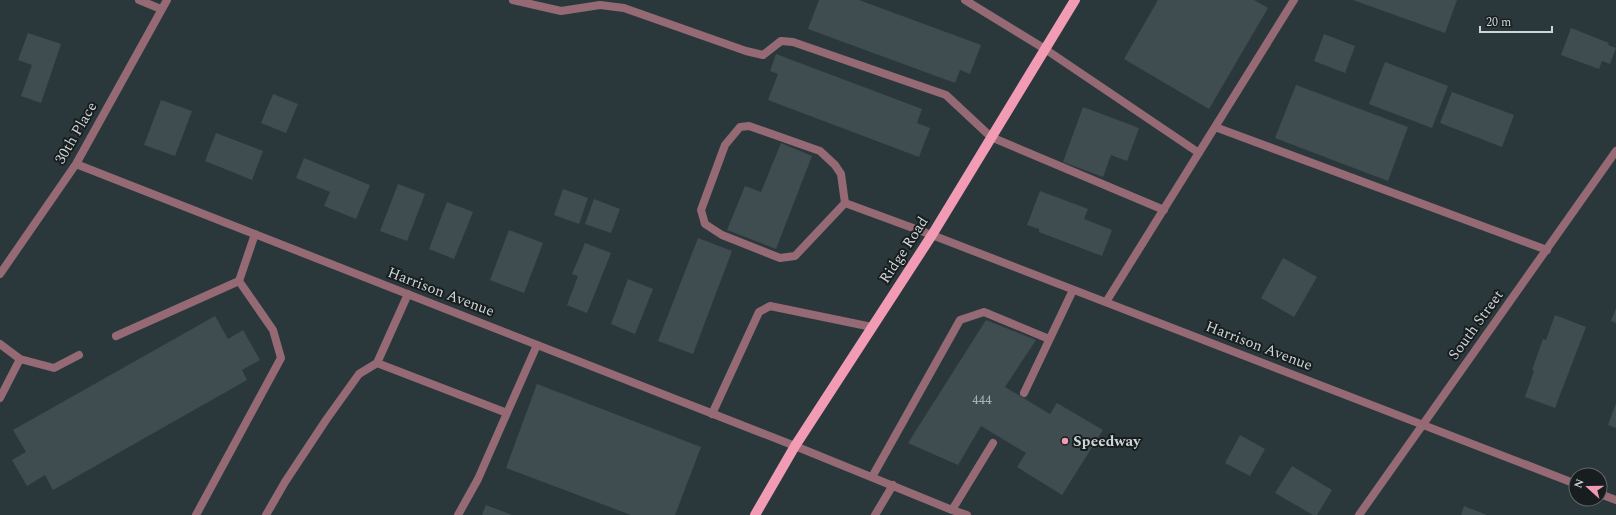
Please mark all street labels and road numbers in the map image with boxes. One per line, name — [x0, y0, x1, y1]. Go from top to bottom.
street label: 30th Place — [49, 98, 103, 168]
street label: Ridge Road — [874, 212, 934, 288]
street label: Harrison Avenue — [384, 261, 498, 323]
street label: South Street — [1443, 285, 1509, 365]
street label: Harrison Avenue — [1202, 315, 1316, 377]

